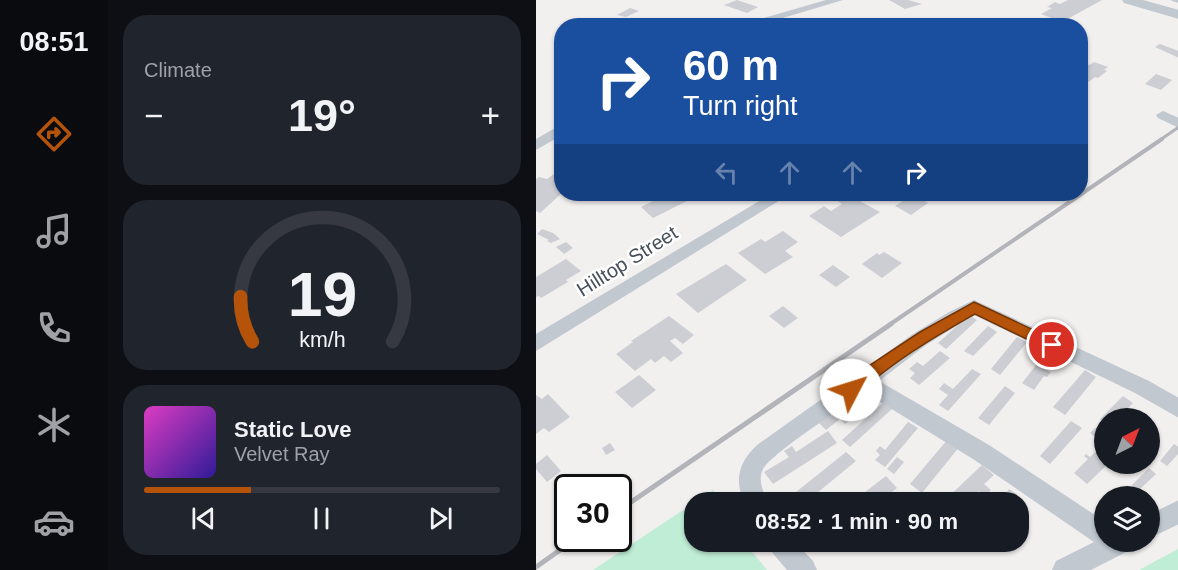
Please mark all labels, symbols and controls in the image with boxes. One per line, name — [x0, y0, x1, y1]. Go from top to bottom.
text: 08:51 — [19, 27, 89, 57]
icon: right — [584, 42, 662, 120]
text: 60 m — [683, 42, 779, 89]
text: Climate — [144, 59, 212, 81]
text: 19° — [288, 90, 356, 141]
text: Turn right — [683, 91, 798, 121]
text: − — [144, 97, 163, 134]
text: + — [481, 97, 500, 134]
icon: directions — [33, 113, 75, 155]
icon: left — [710, 156, 743, 189]
icon: ahead — [773, 156, 806, 189]
icon: ahead — [836, 156, 869, 189]
icon: right — [899, 156, 932, 189]
icon: music — [33, 210, 75, 252]
street label: Hilltop Street — [573, 221, 682, 301]
text: 19 — [287, 260, 357, 329]
icon: phone — [33, 307, 75, 349]
pin — [1026, 319, 1077, 370]
text: km/h — [299, 328, 345, 352]
icon: arrive — [1035, 328, 1068, 361]
position arrow — [819, 358, 883, 422]
icon: climate — [33, 404, 75, 446]
north arrow — [1094, 408, 1160, 474]
map controls — [1094, 408, 1160, 552]
text: Static Love — [234, 417, 351, 442]
text: Velvet Ray — [234, 443, 330, 465]
speed limit sign: 30 — [554, 474, 632, 552]
button: layers — [1094, 486, 1160, 552]
icon: car — [33, 501, 75, 543]
icon: previous — [187, 502, 220, 535]
icon: pause — [305, 502, 338, 535]
icon: next — [424, 502, 457, 535]
text: 08:52 · 1 min · 90 m — [755, 509, 958, 534]

